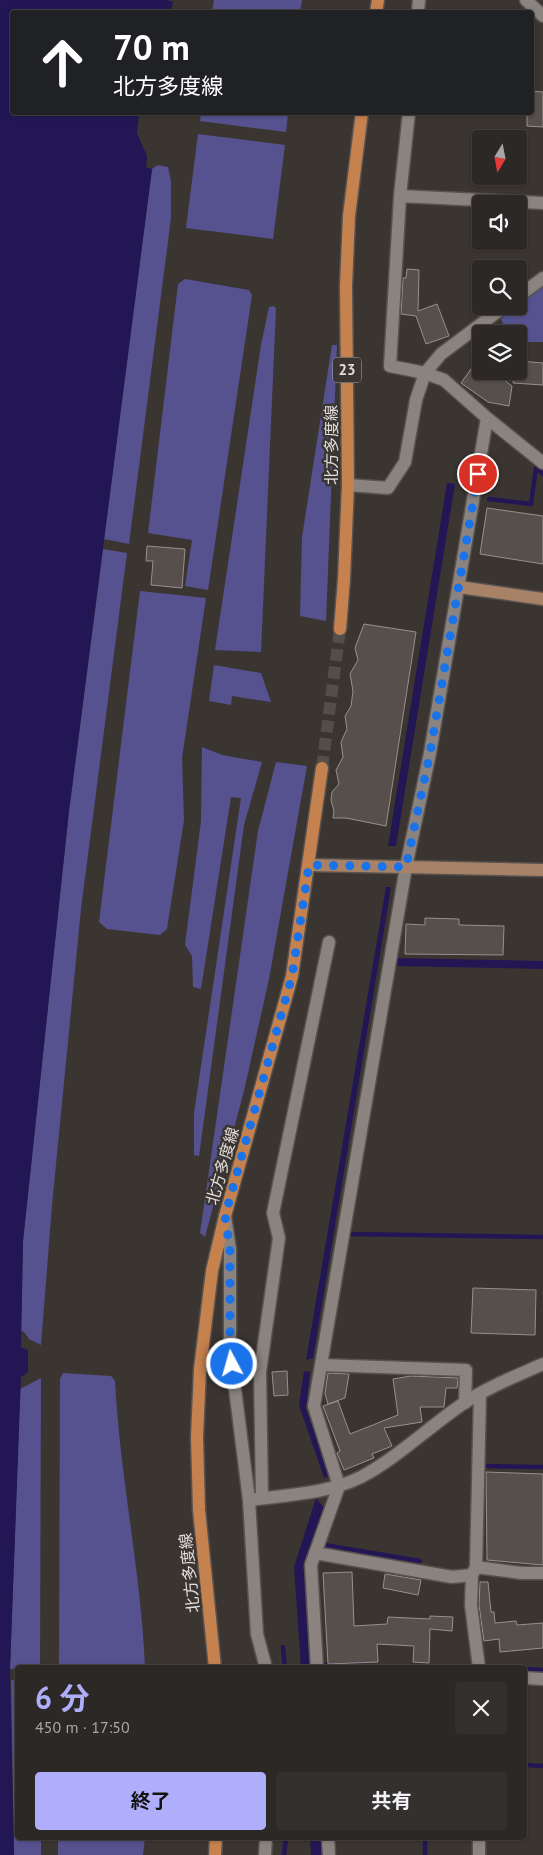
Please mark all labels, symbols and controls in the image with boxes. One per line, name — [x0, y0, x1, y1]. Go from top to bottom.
text: 70 m — [113, 24, 190, 70]
icon: ahead — [30, 30, 95, 95]
text: 北方多度線 — [113, 72, 223, 100]
north arrow — [472, 130, 528, 185]
map controls — [472, 130, 527, 380]
button: sound — [472, 195, 527, 250]
button: search — [472, 260, 527, 315]
button: layers — [472, 325, 527, 380]
road number: 23 — [333, 358, 361, 382]
street label: 北方多度線 — [321, 405, 341, 485]
pin — [457, 453, 499, 495]
icon: arrive — [464, 460, 492, 488]
street label: 北方多度線 — [201, 1125, 243, 1207]
position arrow — [205, 1337, 257, 1389]
street label: 北方多度線 — [175, 1532, 203, 1614]
text: 6 分 — [35, 1678, 90, 1717]
button: close — [455, 1682, 507, 1734]
text: 450 m · 17:50 — [35, 1717, 130, 1737]
button: 終了 — [35, 1772, 266, 1830]
button: 共有 — [276, 1772, 507, 1830]

